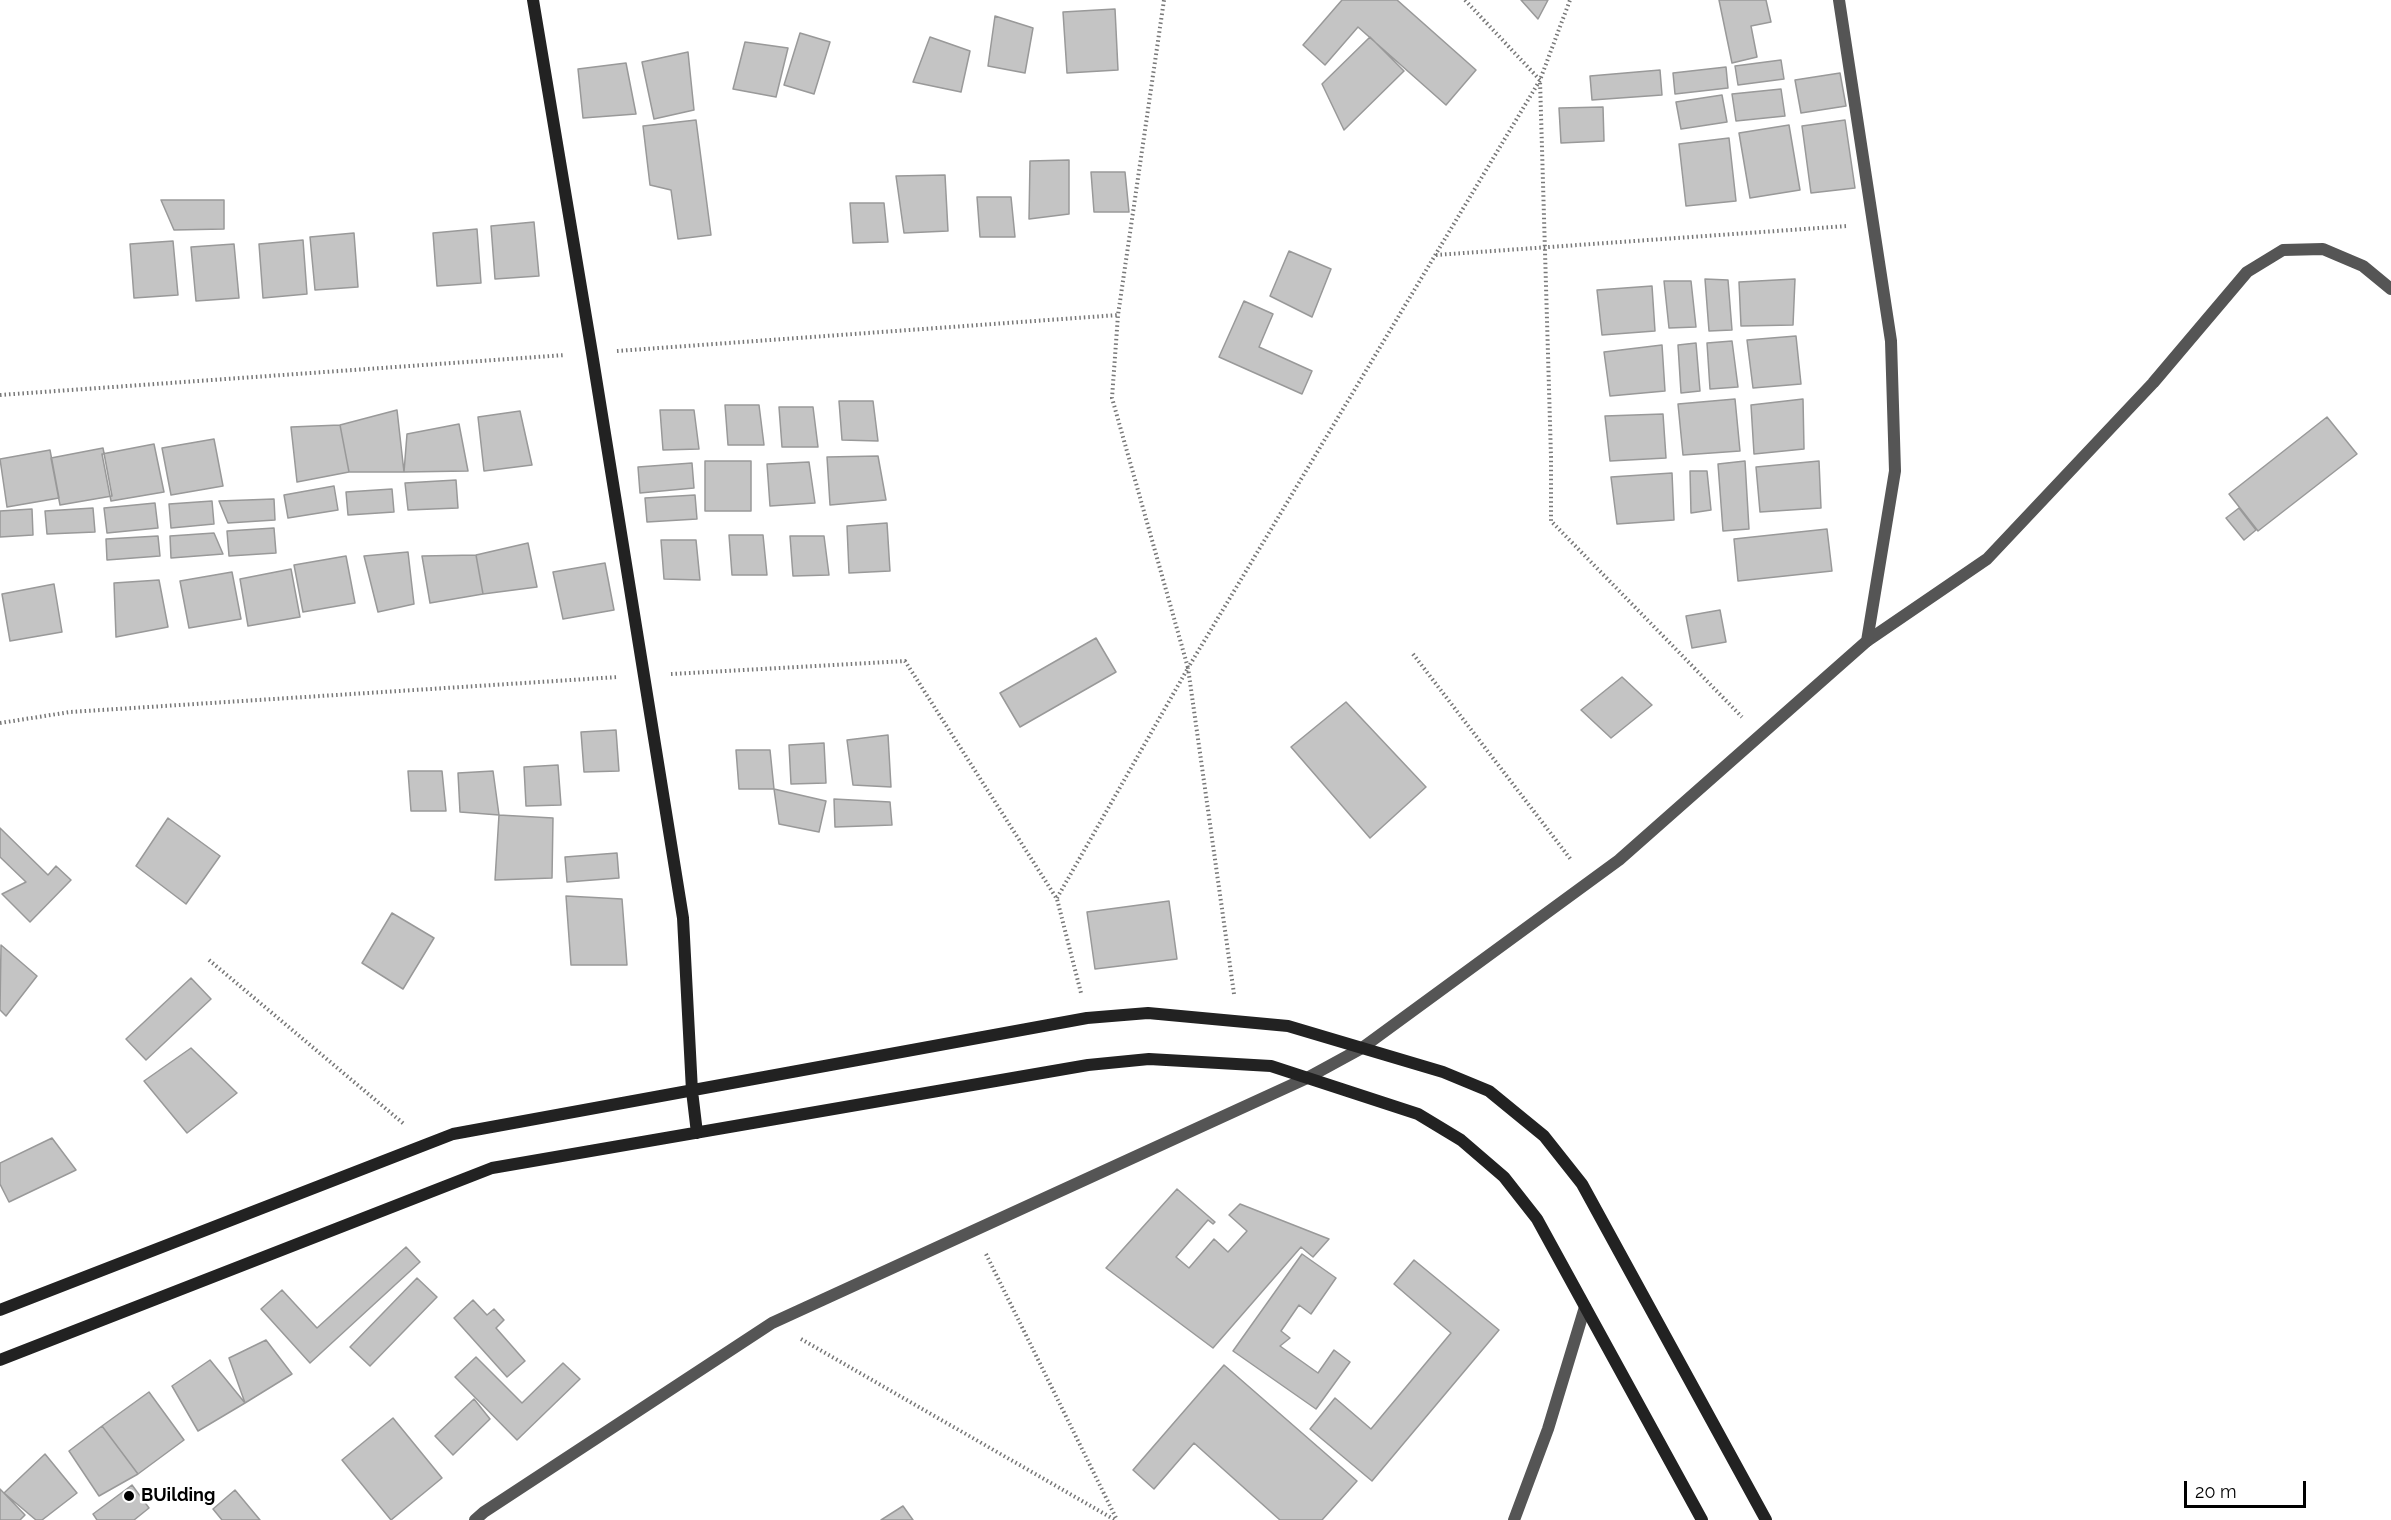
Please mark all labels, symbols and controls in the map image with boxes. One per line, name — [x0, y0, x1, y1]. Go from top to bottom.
scale bar — [2187, 1469, 2308, 1507]
text: 20 m — [2195, 1481, 2237, 1502]
place label: BUilding — [141, 1485, 215, 1507]
marker: BUilding — [122, 1489, 136, 1503]

